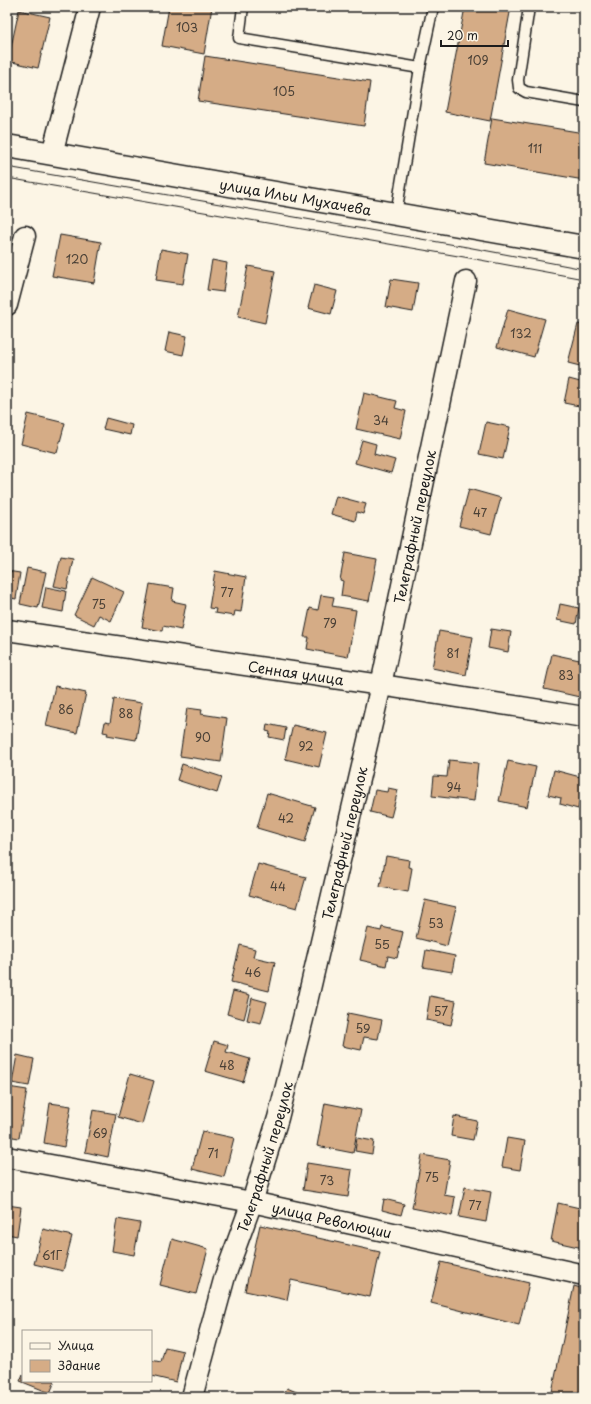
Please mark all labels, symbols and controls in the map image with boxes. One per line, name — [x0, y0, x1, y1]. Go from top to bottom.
house number: 103 — [176, 18, 198, 36]
scale bar — [441, 22, 508, 48]
text: 20 m — [447, 26, 478, 44]
house number: 109 — [467, 51, 489, 69]
house number: 105 — [273, 82, 295, 100]
house number: 111 — [528, 139, 542, 157]
street label: улица Ильи Мухачева — [218, 173, 373, 220]
house number: 120 — [66, 250, 88, 268]
house number: 132 — [510, 324, 532, 342]
house number: 34 — [373, 411, 389, 429]
street label: Телеграфный переулок — [388, 447, 441, 605]
house number: 47 — [473, 503, 488, 521]
house number: 77 — [220, 583, 234, 601]
house number: 75 — [92, 595, 106, 613]
house number: 79 — [323, 614, 337, 632]
house number: 81 — [447, 644, 459, 662]
street label: Сенная улица — [247, 655, 345, 690]
house number: 83 — [558, 666, 574, 684]
house number: 86 — [58, 700, 74, 718]
house number: 88 — [119, 704, 133, 722]
house number: 90 — [195, 728, 211, 746]
house number: 92 — [298, 737, 314, 755]
street label: Телеграфный переулок — [316, 764, 372, 922]
house number: 94 — [447, 778, 462, 796]
house number: 42 — [278, 809, 294, 827]
house number: 44 — [270, 877, 286, 895]
house number: 53 — [428, 914, 444, 932]
house number: 55 — [374, 935, 390, 953]
house number: 46 — [245, 963, 261, 981]
house number: 57 — [434, 1002, 448, 1020]
house number: 59 — [356, 1019, 370, 1037]
house number: 48 — [219, 1056, 235, 1074]
street label: Телеграфный переулок — [231, 1079, 297, 1235]
house number: 69 — [92, 1124, 108, 1142]
house number: 71 — [207, 1144, 219, 1162]
house number: 75 — [425, 1168, 439, 1186]
house number: 73 — [320, 1171, 334, 1189]
street label: улица Революции — [270, 1196, 394, 1243]
house number: 77 — [468, 1196, 482, 1214]
house number: 61Г — [42, 1246, 62, 1264]
legend — [22, 1330, 152, 1382]
text: Улица — [58, 1336, 94, 1354]
text: Здание — [58, 1356, 100, 1374]

